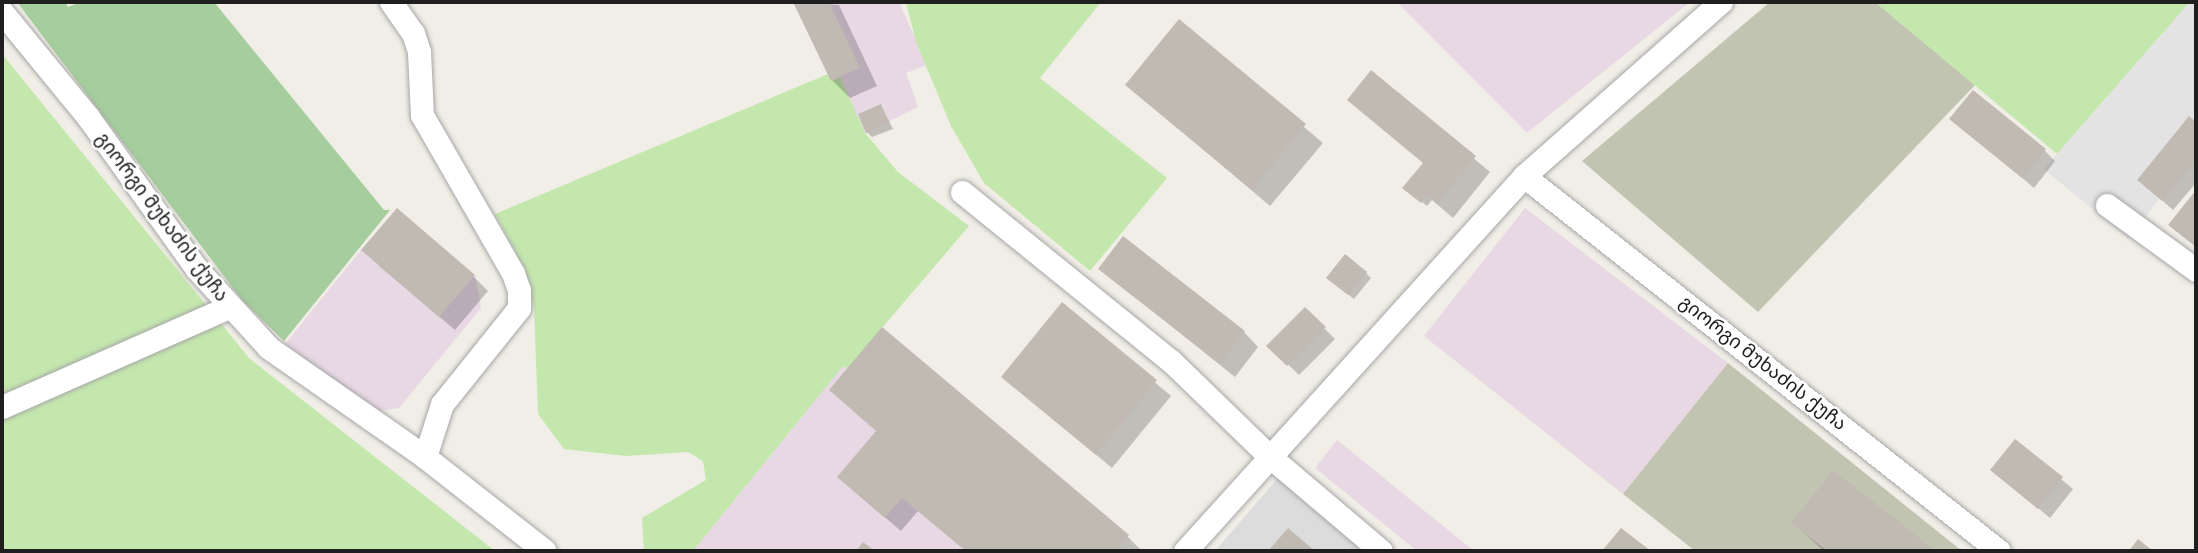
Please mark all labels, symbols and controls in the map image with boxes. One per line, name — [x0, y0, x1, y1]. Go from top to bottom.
street label: გიორგი მუხაძის ქუჩა — [91, 128, 233, 306]
street label: გიორგი მუხაძის ქუჩა — [1675, 291, 1851, 435]

